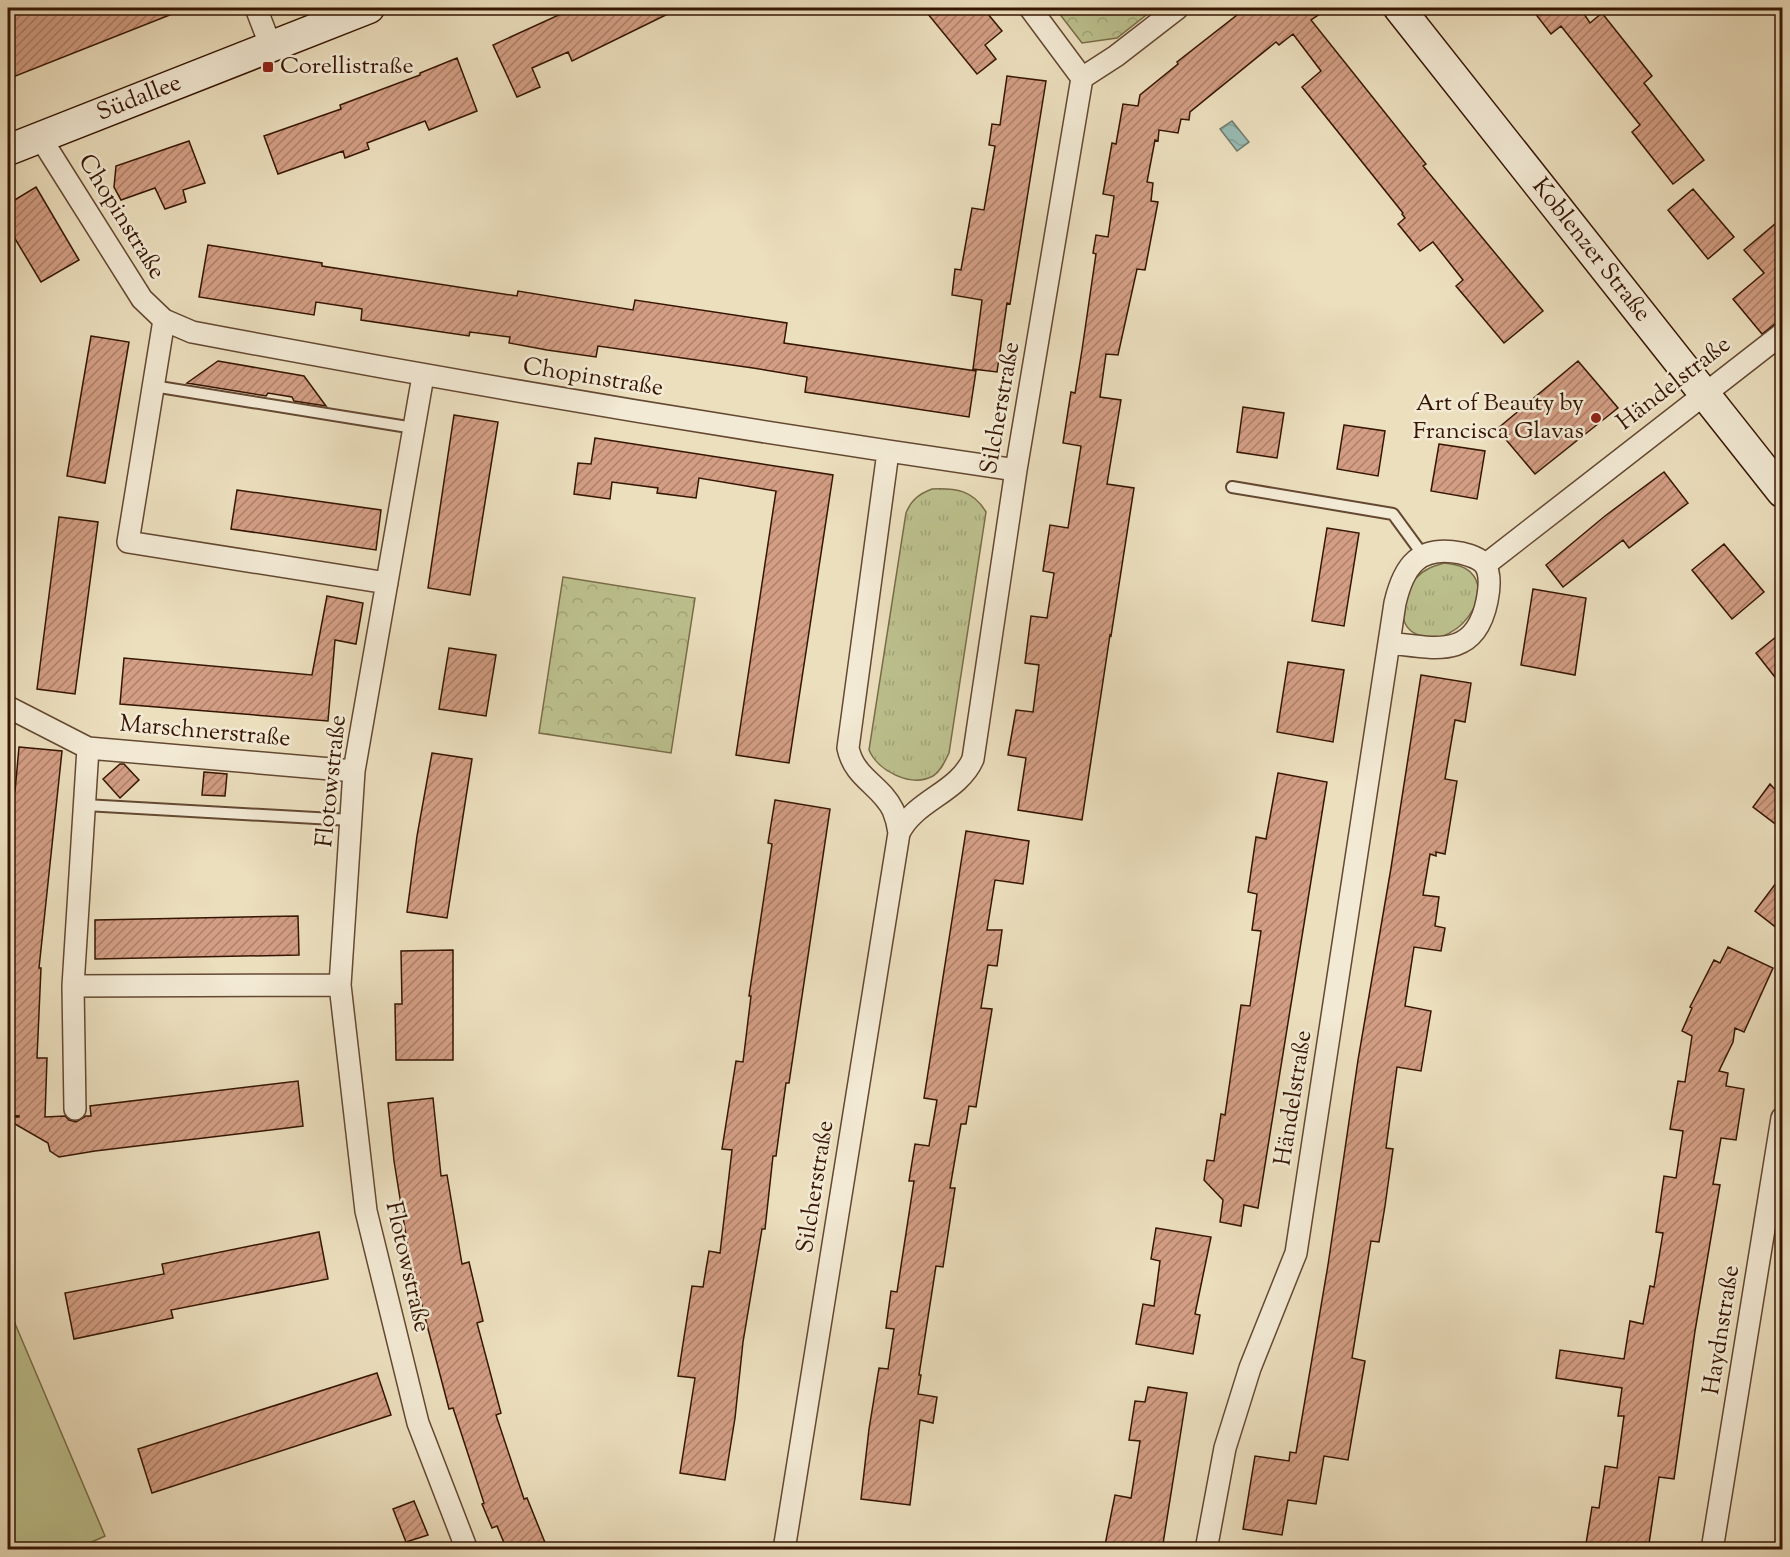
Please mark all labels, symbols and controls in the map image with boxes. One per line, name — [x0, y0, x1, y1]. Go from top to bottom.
place label: Corellistraße — [280, 50, 414, 84]
marker: Corellistraße — [261, 60, 275, 74]
street label: Südallee — [92, 66, 187, 130]
street label: Chopinstraße — [69, 148, 173, 286]
street label: Koblenzer Straße — [1523, 171, 1658, 329]
street label: Händelstraße — [1610, 329, 1738, 439]
street label: Silcherstraße — [973, 339, 1029, 477]
street label: Chopinstraße — [520, 350, 666, 406]
place label: Art of Beauty by Francisca Glavas — [1413, 387, 1584, 449]
marker: Art of Beauty by Francisca Glavas — [1589, 411, 1603, 425]
street label: Marschnerstraße — [118, 708, 292, 756]
street label: Flotowstraße — [308, 713, 356, 849]
street label: Händelstraße — [1267, 1028, 1321, 1168]
street label: Silcherstraße — [789, 1118, 843, 1256]
street label: Flotowstraße — [375, 1198, 439, 1336]
street label: Haydnstraße — [1695, 1263, 1749, 1397]

